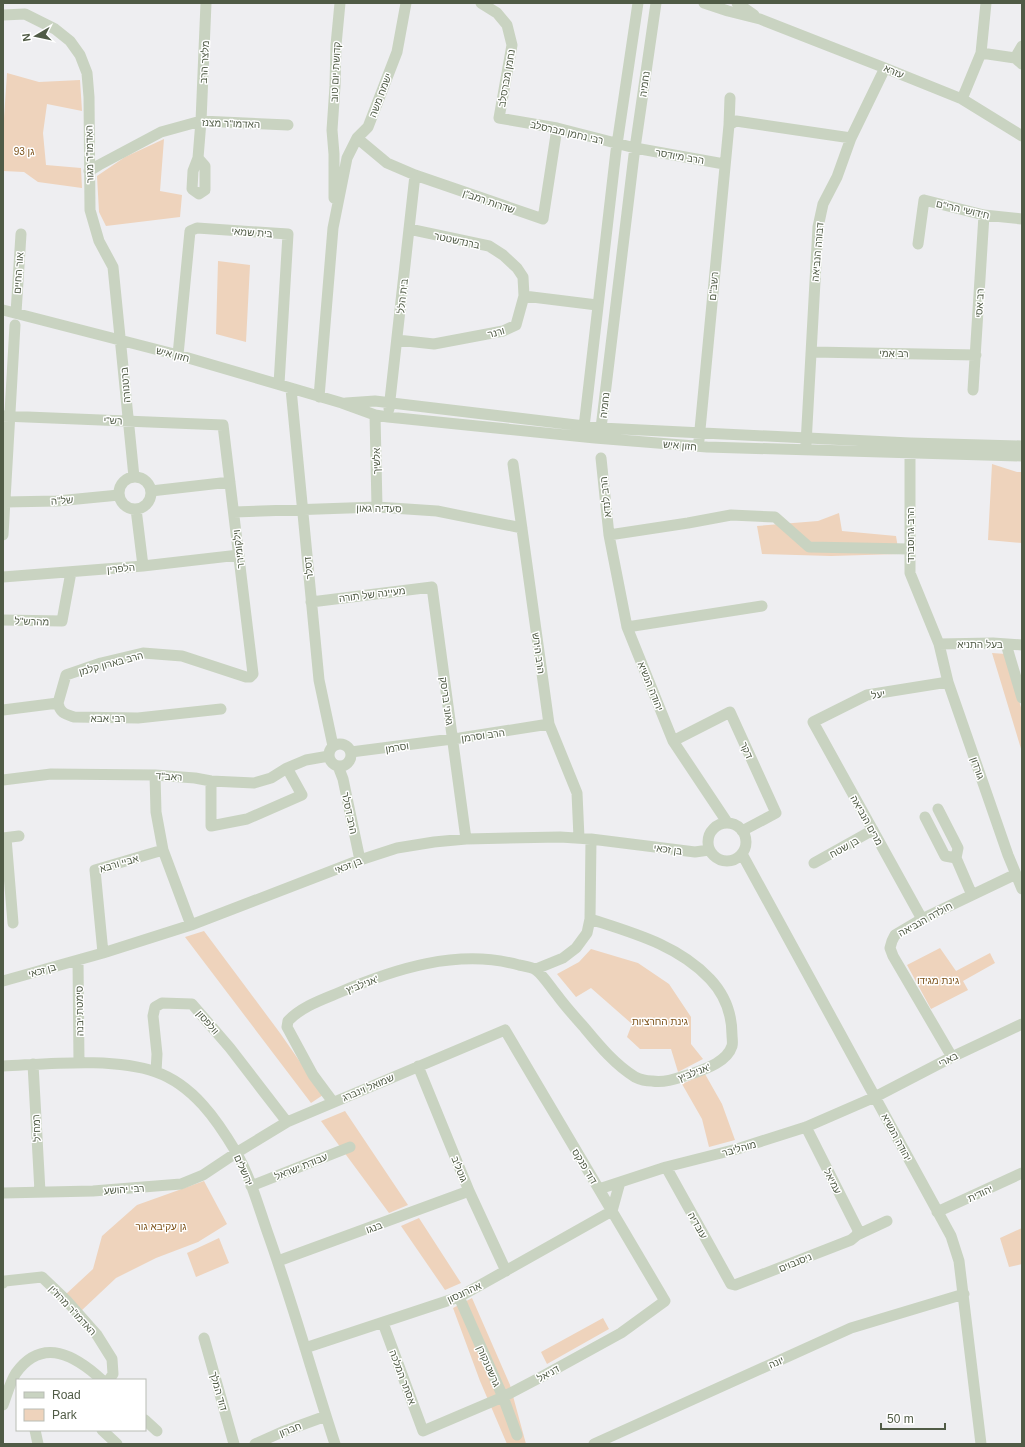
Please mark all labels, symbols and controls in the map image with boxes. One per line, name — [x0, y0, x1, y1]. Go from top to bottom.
north arrow — [16, 16, 56, 56]
text: N — [20, 33, 33, 42]
street label: מלצר הרב — [198, 40, 211, 84]
street label: קדושת יום טוב — [328, 41, 343, 103]
street label: נחמן מברסלב — [496, 48, 517, 108]
street label: עזרא — [882, 62, 906, 81]
street label: נחמיה — [637, 70, 652, 98]
street label: ישמח משה — [367, 71, 394, 119]
street label: האדמו"ר מצנז — [202, 117, 260, 130]
street label: רבי נחמן מברסלב — [529, 119, 604, 146]
street label: האדמו"ר מגור — [83, 125, 96, 183]
park label: גן 93 — [14, 146, 34, 157]
street label: הרב מיודסר — [655, 147, 705, 166]
street label: שדרות רמב"ן — [461, 187, 516, 216]
street label: חידושי הרי"ם — [935, 198, 991, 221]
street label: דבורה הנביאה — [809, 222, 826, 282]
street label: בית שמאי — [231, 226, 273, 239]
street label: ברנדשטטר — [433, 230, 481, 251]
street label: אור החיים — [12, 251, 25, 294]
street label: רשב"ם — [707, 271, 720, 301]
street label: בית הלל — [395, 278, 410, 314]
street label: רב אסי — [973, 288, 986, 318]
street label: ורנר — [486, 325, 506, 340]
street label: חזון איש — [155, 345, 191, 364]
street label: רב אמי — [879, 348, 909, 359]
street label: ברטנורה — [118, 367, 133, 403]
street label: נחמיה — [597, 391, 612, 419]
street label: רש"י — [103, 415, 123, 426]
street label: חזון איש — [663, 439, 697, 452]
street label: אלשיך — [371, 447, 382, 474]
street label: הרב לנדא — [598, 476, 613, 518]
street label: של"ה — [50, 494, 74, 507]
street label: סעדיה גאון — [356, 503, 402, 514]
street label: הרב גרוסברד — [905, 507, 916, 563]
street label: וילקומירר — [231, 529, 246, 569]
street label: דסלר — [302, 556, 315, 580]
street label: הלפרין — [107, 562, 136, 575]
street label: מעיינה של תורה — [338, 585, 406, 604]
street label: מהרש"ל — [14, 615, 50, 628]
street label: הרב הירש — [530, 632, 547, 674]
street label: בעל התניא — [957, 639, 1003, 650]
street label: הרב בארון קלמן — [78, 650, 145, 677]
street label: יהודה הנשיא — [636, 660, 665, 712]
street label: גאוני בריסק — [438, 676, 455, 726]
street label: יעל — [870, 688, 886, 701]
street label: רבי אבא — [91, 713, 125, 724]
street label: הרב וסרמן — [461, 727, 506, 744]
street label: וסרמן — [385, 740, 410, 755]
street label: דקר — [738, 740, 755, 761]
street label: גורדון — [969, 756, 986, 781]
street label: ראב"ד — [155, 770, 183, 783]
street label: הרב דסלר — [340, 791, 359, 835]
street label: מרים הנביאה — [848, 793, 885, 847]
street label: בן שטח — [828, 835, 861, 860]
street label: בן זכאי — [653, 842, 683, 857]
street label: אביי ורבא — [98, 852, 141, 874]
street label: בן זכאי — [333, 855, 363, 876]
street label: חולדה הנביאה — [896, 900, 954, 939]
street label: בן זכאי — [27, 961, 57, 980]
street label: אנילביץ' — [345, 973, 380, 996]
park label: גינת מגידו — [917, 975, 959, 986]
street label: סימטת יבנה — [74, 985, 85, 1036]
street label: וולפסון — [194, 1008, 221, 1037]
park label: גינת החרציות — [632, 1016, 688, 1027]
street label: בארי — [937, 1050, 960, 1069]
street label: אנילביץ' — [677, 1061, 712, 1084]
street label: שמואל וינברג — [341, 1072, 396, 1103]
street label: יהודה הנשיא — [880, 1112, 914, 1163]
street label: רמח"ל — [30, 1114, 43, 1142]
street label: מוהליבר — [721, 1138, 758, 1159]
street label: דוד פנקס — [570, 1147, 599, 1186]
street label: עבודת ישראל — [273, 1151, 329, 1182]
street label: ירושלים — [232, 1153, 255, 1187]
street label: גוטליב — [449, 1155, 470, 1184]
street label: עמיאל — [822, 1167, 844, 1196]
street label: רבי יהושע — [103, 1183, 145, 1196]
street label: יהודית — [966, 1183, 994, 1204]
street label: עובדיה — [686, 1210, 709, 1241]
street label: בנגו — [364, 1219, 384, 1235]
park label: גן עקיבא גור — [136, 1221, 186, 1232]
street label: ניסנבוים — [777, 1251, 813, 1274]
street label: אהרונסון — [445, 1280, 484, 1305]
street label: האדמו"ר מרוז'ין — [47, 1283, 99, 1338]
street label: גרשטנקורן — [475, 1344, 502, 1388]
street label: אסתר המלכה — [387, 1348, 418, 1407]
street label: יונה — [767, 1354, 785, 1371]
street label: דניאל — [535, 1363, 562, 1384]
street label: דוד המלך — [208, 1370, 229, 1412]
legend — [16, 1379, 146, 1431]
text: Road — [52, 1388, 81, 1402]
scale bar — [881, 1405, 945, 1431]
text: Park — [52, 1408, 78, 1422]
text: 50 m — [887, 1412, 914, 1426]
street label: חברון — [277, 1420, 303, 1439]

